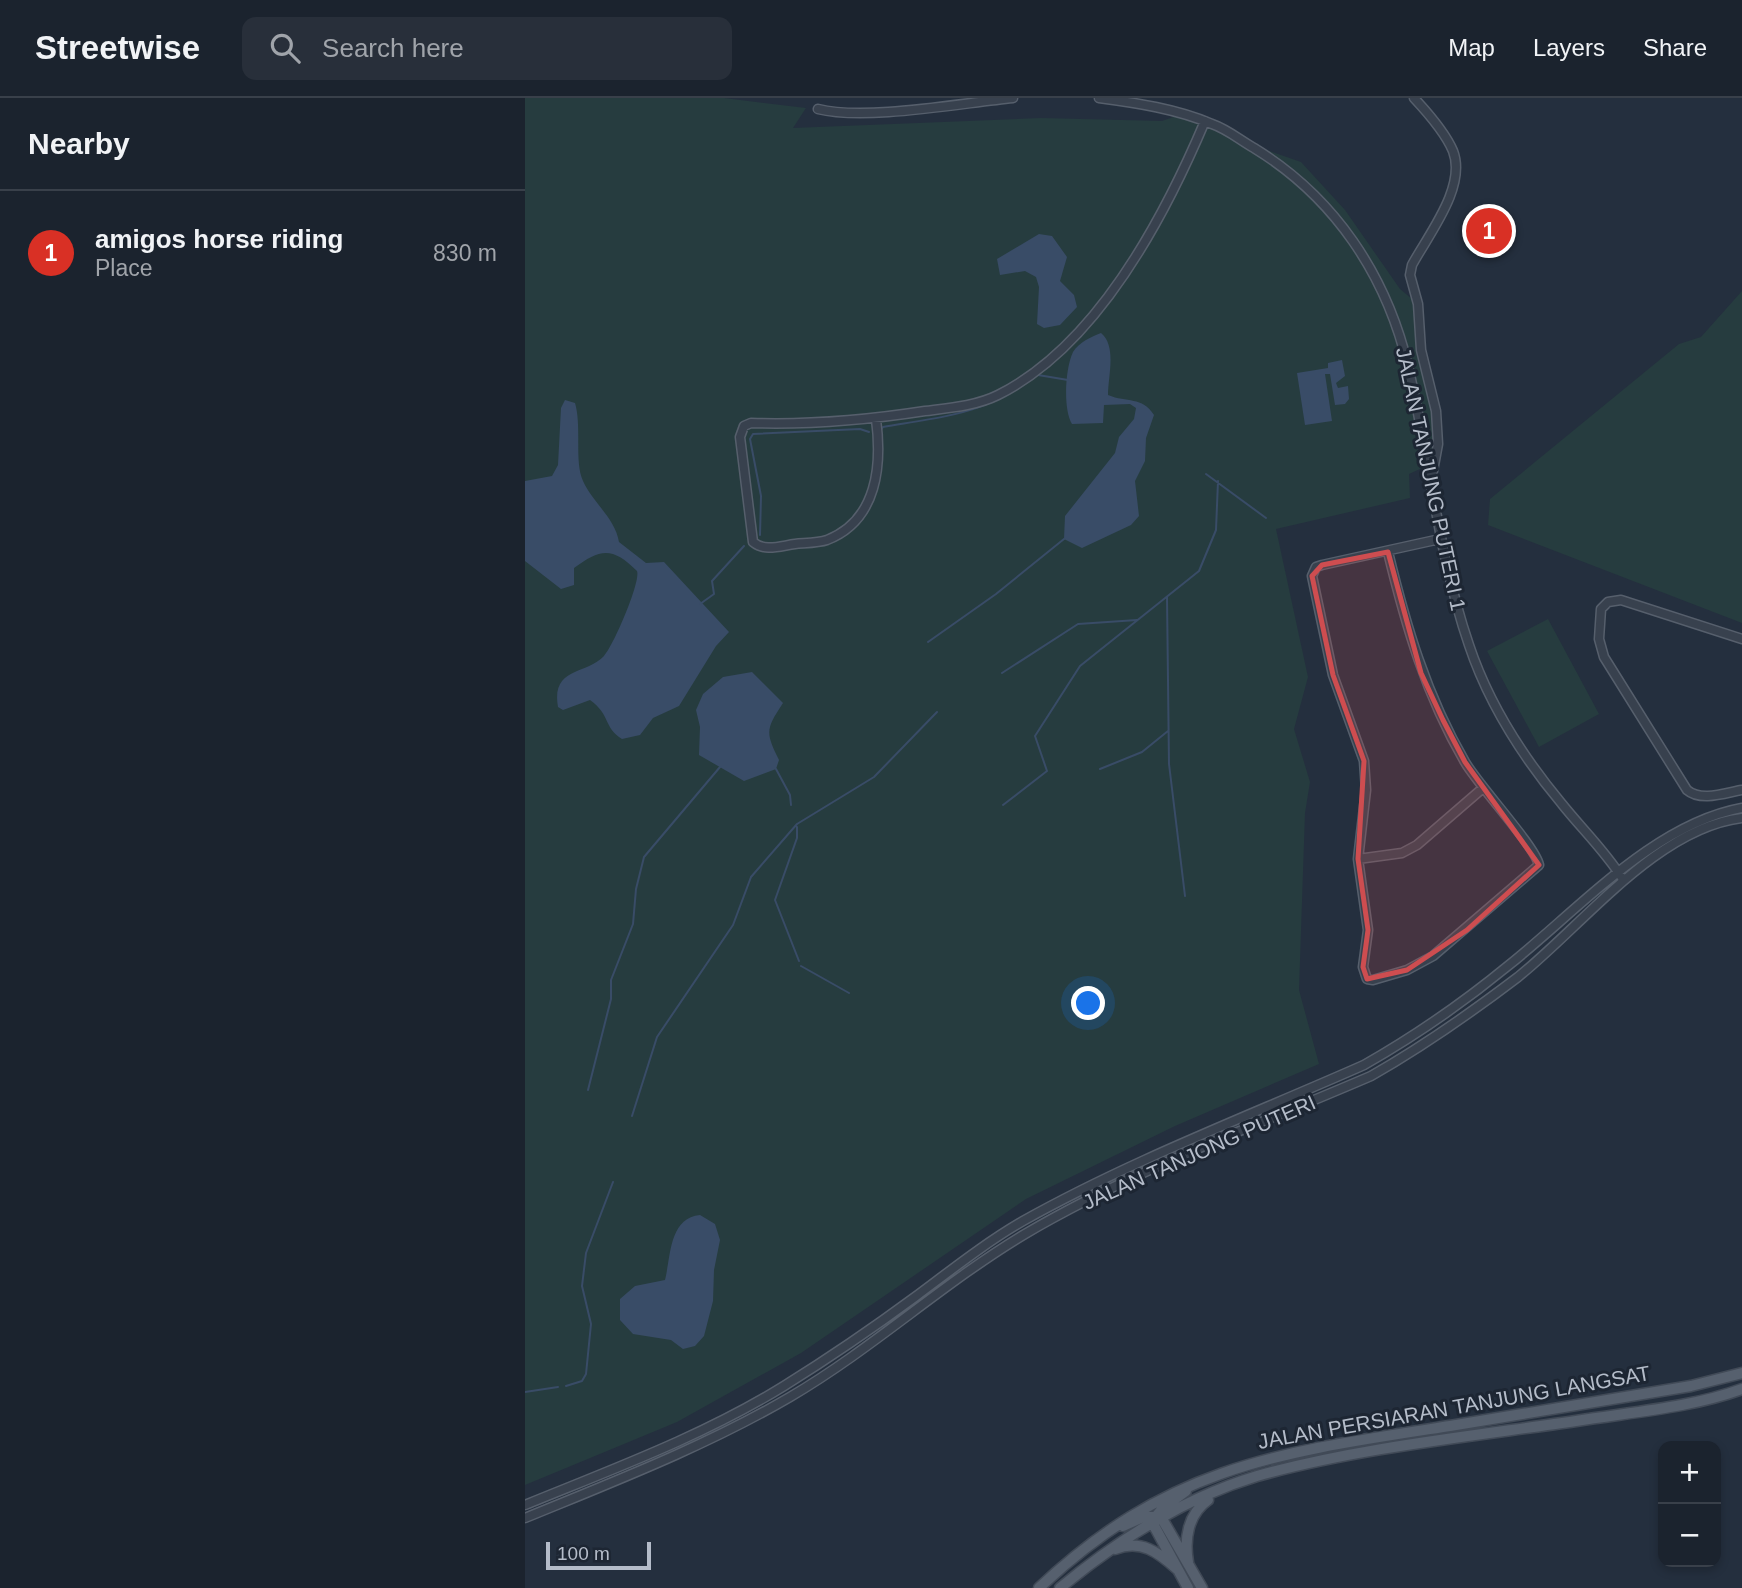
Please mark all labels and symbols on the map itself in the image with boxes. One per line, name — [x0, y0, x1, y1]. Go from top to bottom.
pin: 1 — [1466, 205, 1512, 257]
street label: JALAN TANJUNG PUTERI 1 — [1392, 345, 1470, 613]
your location — [1071, 986, 1105, 1020]
street label: JALAN TANJONG PUTERI — [1079, 1090, 1319, 1214]
street label: JALAN PERSIARAN TANJUNG LANGSAT — [1256, 1361, 1652, 1453]
scale bar — [546, 1539, 651, 1571]

